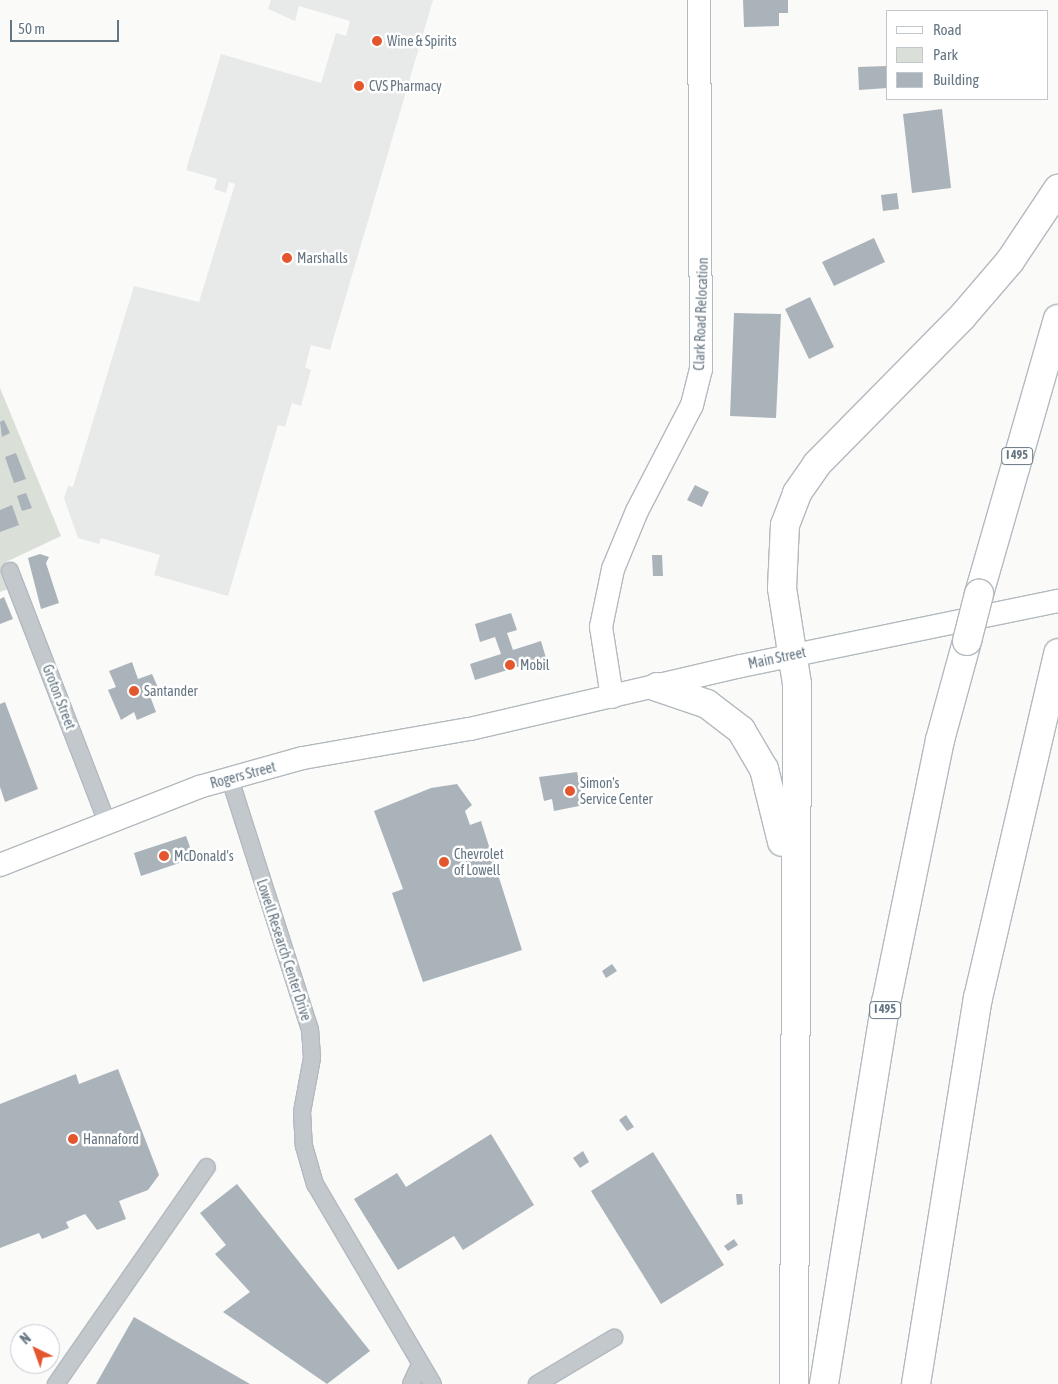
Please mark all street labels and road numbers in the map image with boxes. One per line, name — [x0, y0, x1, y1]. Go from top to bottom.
street label: Clark Road Relocation — [691, 257, 711, 371]
road number: I 495 — [1001, 446, 1033, 466]
street label: Main Street — [747, 644, 807, 672]
street label: Groton Street — [39, 662, 79, 732]
street label: Rogers Street — [208, 758, 278, 792]
street label: Lowell Research Center Drive — [253, 877, 315, 1023]
road number: I 495 — [869, 1000, 901, 1020]

